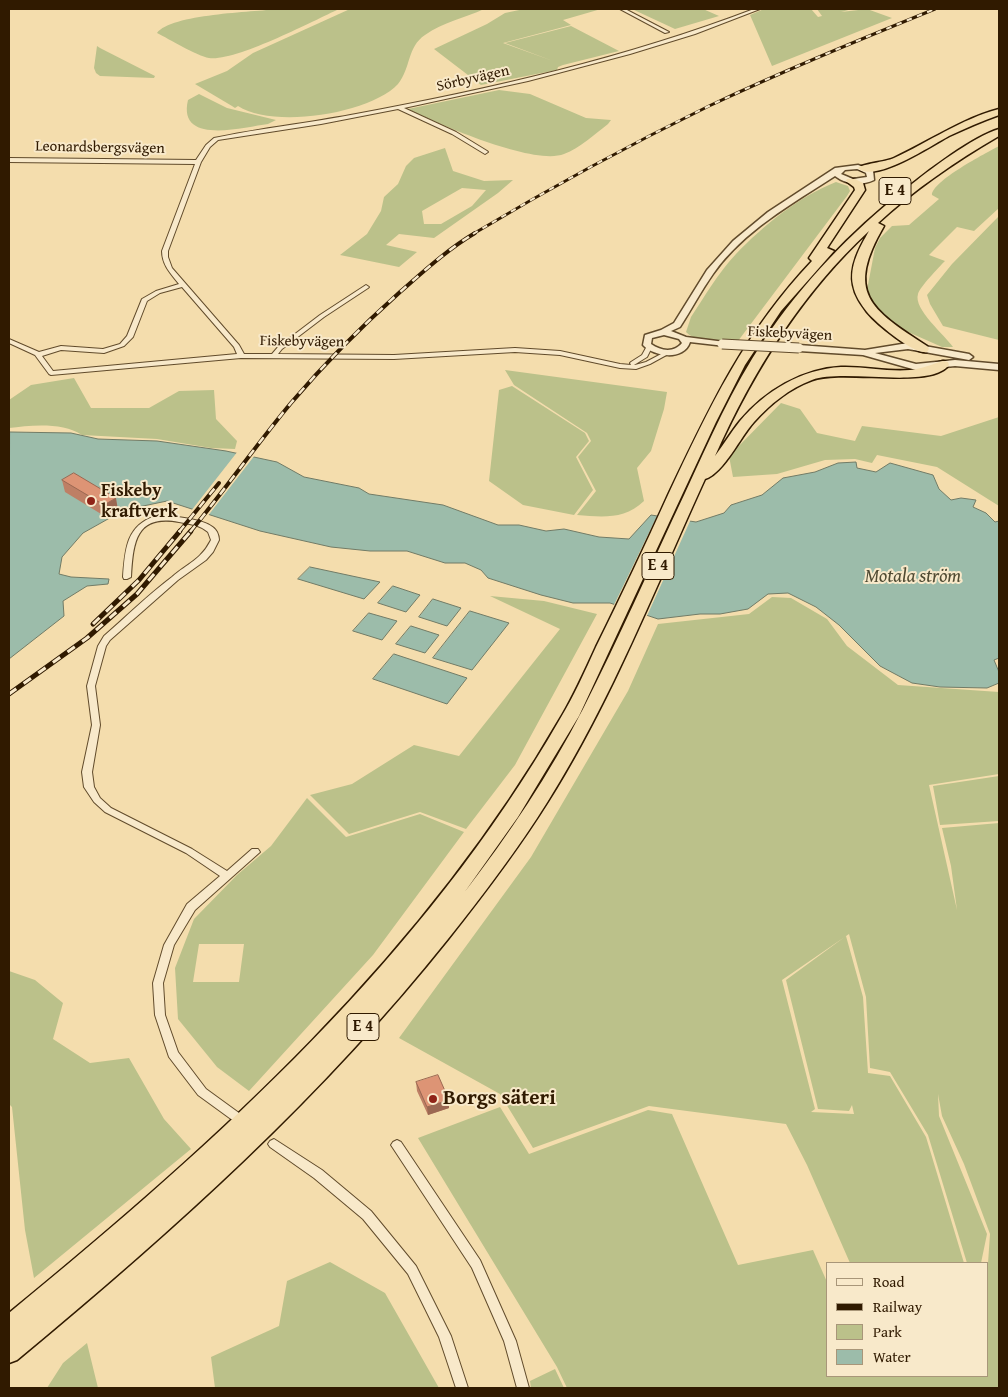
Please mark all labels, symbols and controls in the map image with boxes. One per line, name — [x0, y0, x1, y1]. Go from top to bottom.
street label: Sörbyvägen — [435, 62, 511, 96]
street label: Leonardsbergsvägen — [35, 138, 165, 158]
road number: E 4 — [879, 178, 911, 205]
street label: Fiskebyvägen — [747, 323, 833, 345]
street label: Fiskebyvägen — [260, 332, 344, 352]
place label: Fiskeby kraftverk — [101, 480, 178, 522]
marker: Fiskeby kraftverk — [85, 495, 97, 507]
road number: E 4 — [642, 552, 674, 580]
water label: Motala ström — [865, 566, 961, 588]
road number: E 4 — [347, 1014, 379, 1040]
place label: Borgs säteri — [443, 1086, 556, 1112]
marker: Borgs säteri — [427, 1093, 439, 1105]
legend — [826, 1262, 988, 1377]
text: Road — [873, 1271, 904, 1292]
text: Railway — [873, 1296, 922, 1317]
text: Park — [873, 1321, 902, 1342]
text: Water — [873, 1346, 911, 1367]

